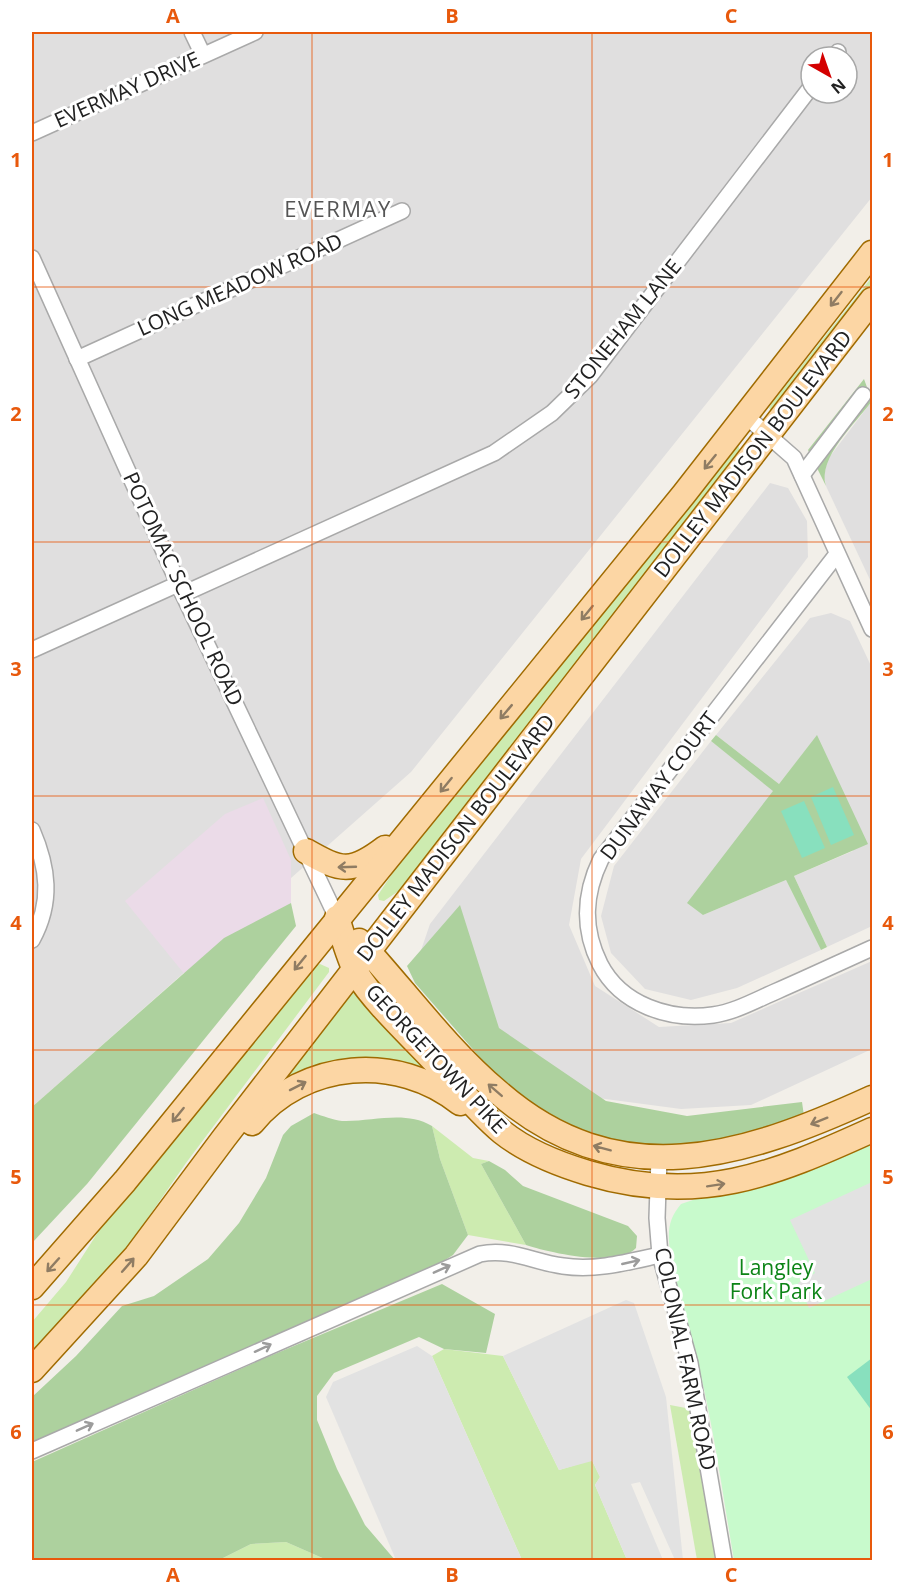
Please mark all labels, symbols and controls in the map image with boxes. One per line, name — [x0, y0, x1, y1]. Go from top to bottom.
text: A — [166, 2, 180, 29]
text: B — [445, 2, 459, 29]
text: C — [725, 2, 738, 29]
street label: EVERMAY DRIVE — [49, 44, 204, 134]
north arrow — [799, 45, 859, 105]
text: N — [827, 74, 851, 99]
text: 1 — [10, 146, 22, 173]
text: 1 — [882, 146, 894, 173]
district label: EVERMAY — [284, 193, 392, 223]
street label: LONG MEADOW ROAD — [133, 226, 347, 342]
street label: STONEHAM LANE — [557, 253, 687, 404]
one-way arrow — [830, 291, 843, 307]
street label: DOLLEY MADISON BOULEVARD — [647, 324, 858, 583]
text: 2 — [10, 400, 22, 427]
text: 2 — [882, 400, 894, 427]
one-way arrow — [704, 454, 717, 470]
street label: POTOMAC SCHOOL ROAD — [117, 467, 250, 710]
one-way arrow — [580, 605, 593, 621]
text: 3 — [10, 655, 22, 682]
text: 3 — [882, 655, 894, 682]
one-way arrow — [500, 703, 513, 719]
street label: DUNAWAY COURT — [593, 705, 723, 865]
street label: DOLLEY MADISON BOULEVARD — [350, 708, 561, 967]
one-way arrow — [439, 777, 453, 792]
one-way arrow — [337, 861, 357, 872]
text: 4 — [10, 909, 22, 936]
text: 4 — [882, 909, 894, 936]
one-way arrow — [293, 955, 307, 970]
street label: GEORGETOWN PIKE — [360, 978, 513, 1139]
one-way arrow — [288, 1080, 306, 1091]
one-way arrow — [488, 1083, 503, 1097]
one-way arrow — [171, 1107, 184, 1123]
one-way arrow — [810, 1116, 829, 1127]
one-way arrow — [592, 1142, 611, 1153]
text: 5 — [10, 1163, 22, 1190]
text: 5 — [882, 1163, 894, 1190]
one-way arrow — [706, 1179, 725, 1190]
street label: COLONIAL FARM ROAD — [649, 1245, 723, 1473]
park label: Langley Fork Park — [730, 1253, 822, 1305]
one-way arrow — [621, 1255, 640, 1267]
one-way arrow — [45, 1257, 60, 1272]
one-way arrow — [121, 1258, 135, 1273]
one-way arrow — [432, 1263, 450, 1275]
one-way arrow — [254, 1341, 272, 1352]
text: 6 — [10, 1418, 22, 1445]
text: 6 — [882, 1418, 894, 1445]
one-way arrow — [75, 1421, 93, 1432]
text: A — [166, 1561, 180, 1588]
text: B — [445, 1561, 459, 1588]
text: C — [725, 1561, 738, 1588]

